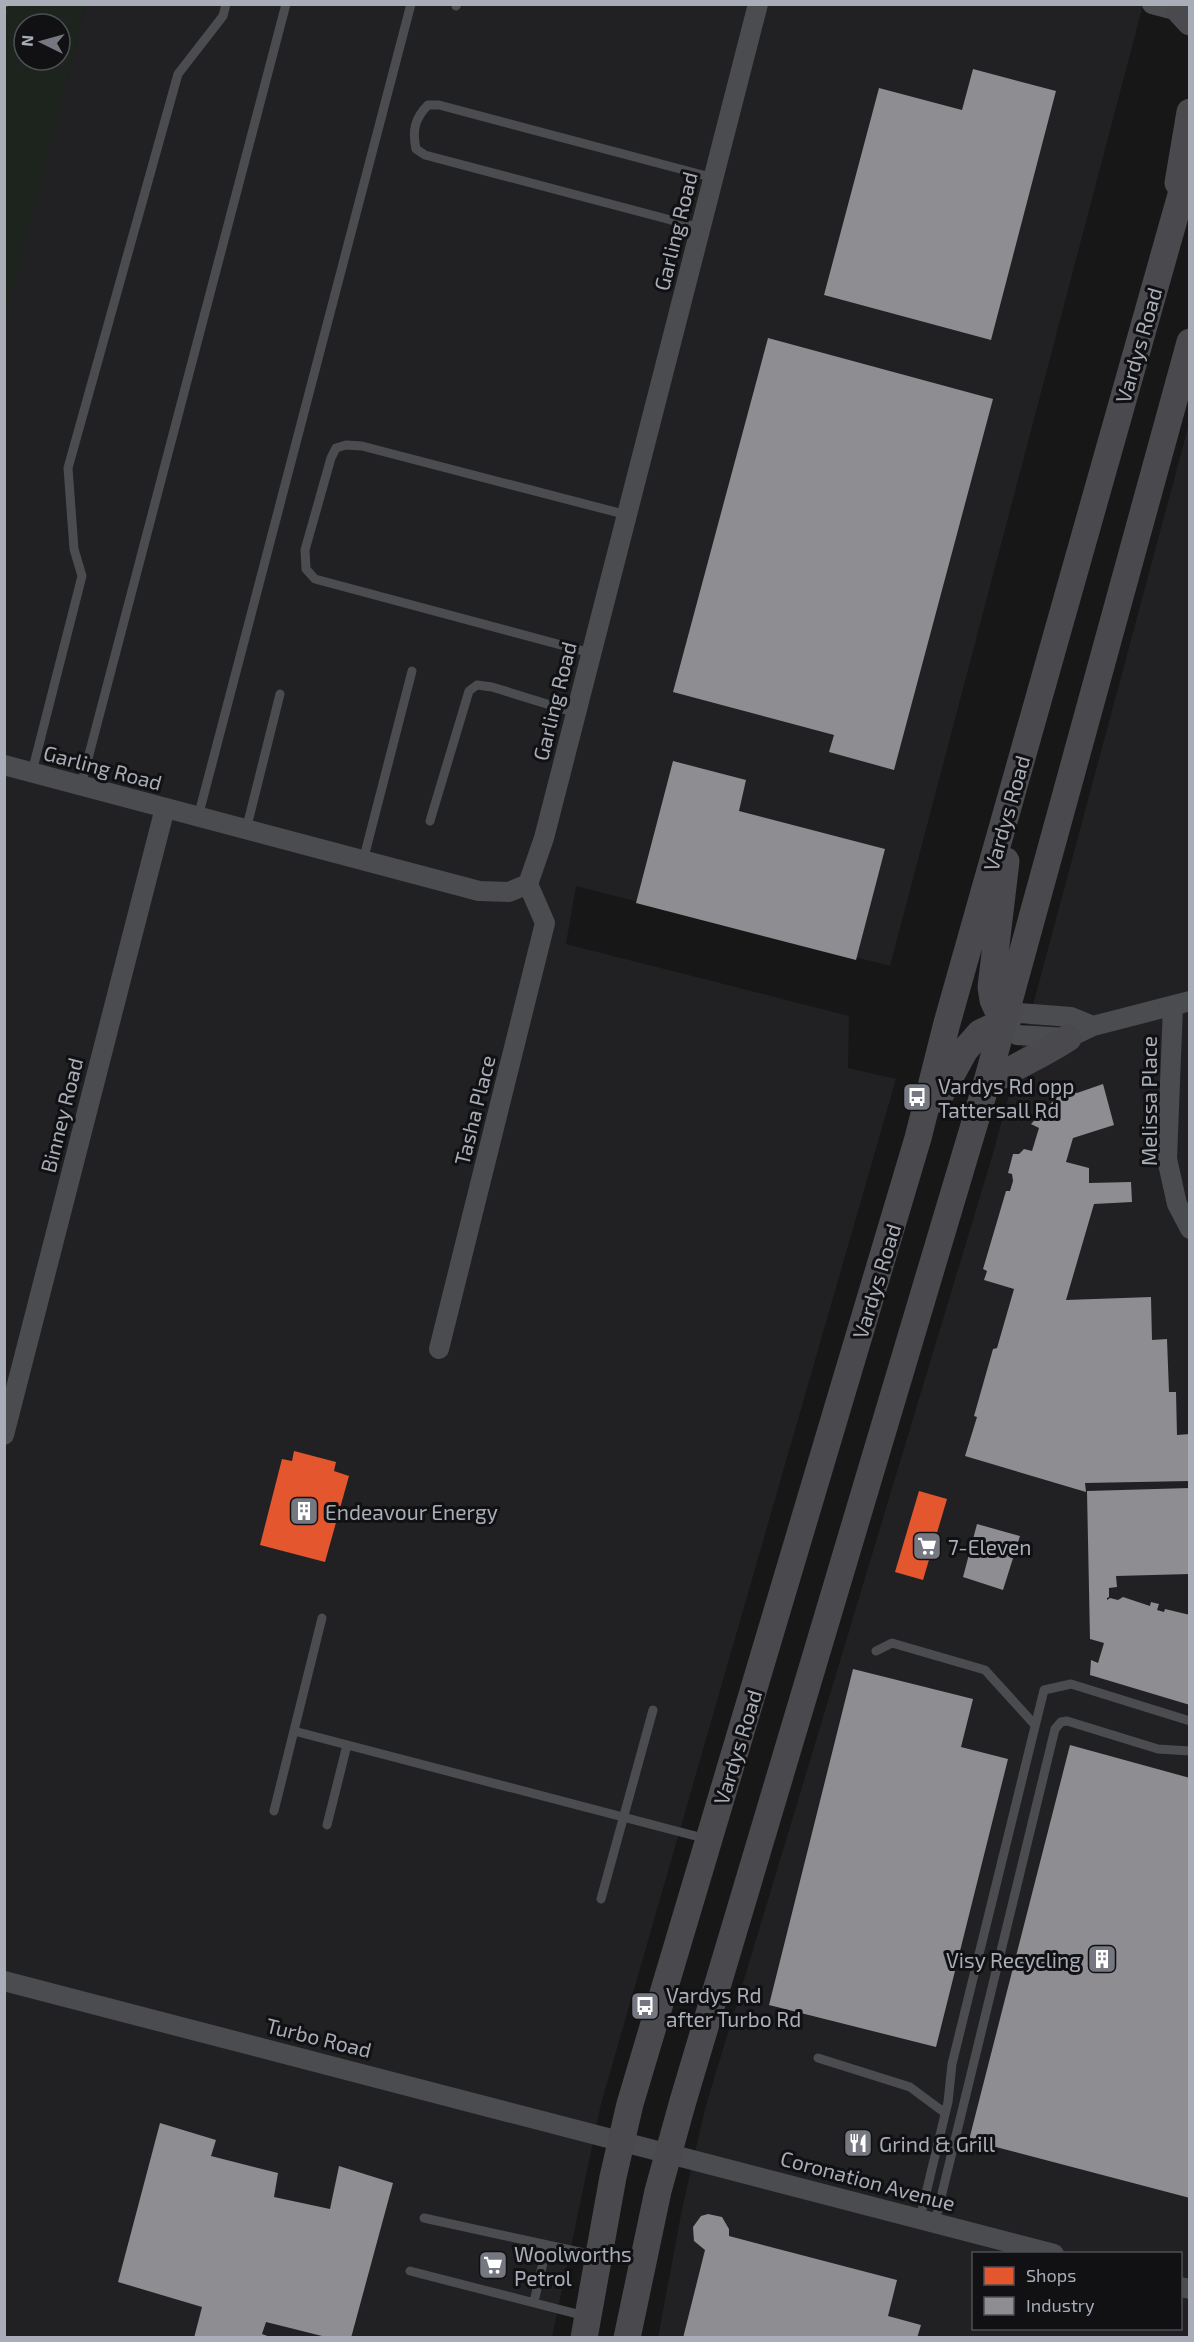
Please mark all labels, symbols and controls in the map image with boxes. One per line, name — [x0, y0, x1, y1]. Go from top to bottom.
north arrow — [12, 12, 72, 72]
text: N — [17, 34, 37, 47]
street label: Garling Road — [648, 169, 702, 293]
street label: Vardys Road — [1110, 284, 1166, 406]
street label: Garling Road — [527, 639, 581, 763]
street label: Garling Road — [41, 739, 165, 795]
street label: Vardys Road — [978, 752, 1034, 874]
street label: Melissa Place — [1136, 1036, 1161, 1166]
street label: Tasha Place — [448, 1052, 500, 1168]
street label: Binney Road — [35, 1055, 87, 1175]
place label: Vardys Rd opp Tattersall Rd — [938, 1073, 1074, 1122]
bus stop icon: Vardys Rd opp Tattersall Rd — [901, 1081, 933, 1113]
street label: Vardys Road — [847, 1221, 905, 1341]
building icon: Endeavour Energy — [288, 1495, 320, 1527]
place label: Endeavour Energy — [325, 1499, 498, 1524]
supermarket icon: 7-Eleven — [911, 1530, 943, 1562]
place label: 7-Eleven — [948, 1534, 1031, 1559]
street label: Vardys Road — [708, 1687, 766, 1807]
building icon: Visy Recycling — [1086, 1943, 1118, 1975]
place label: Visy Recycling — [946, 1947, 1081, 1972]
place label: Vardys Rd after Turbo Rd — [666, 1982, 801, 2031]
bus stop icon: Vardys Rd after Turbo Rd — [629, 1990, 661, 2022]
street label: Turbo Road — [264, 2012, 374, 2062]
restaurant icon: Grind & Grill — [842, 2127, 874, 2159]
place label: Grind & Grill — [879, 2131, 996, 2156]
street label: Coronation Avenue — [778, 2145, 958, 2215]
place label: Woolworths Petrol — [514, 2241, 632, 2290]
supermarket icon: Woolworths Petrol — [477, 2249, 509, 2281]
legend — [972, 2252, 1182, 2330]
text: Shops — [1026, 2264, 1076, 2286]
text: Industry — [1026, 2294, 1095, 2316]

